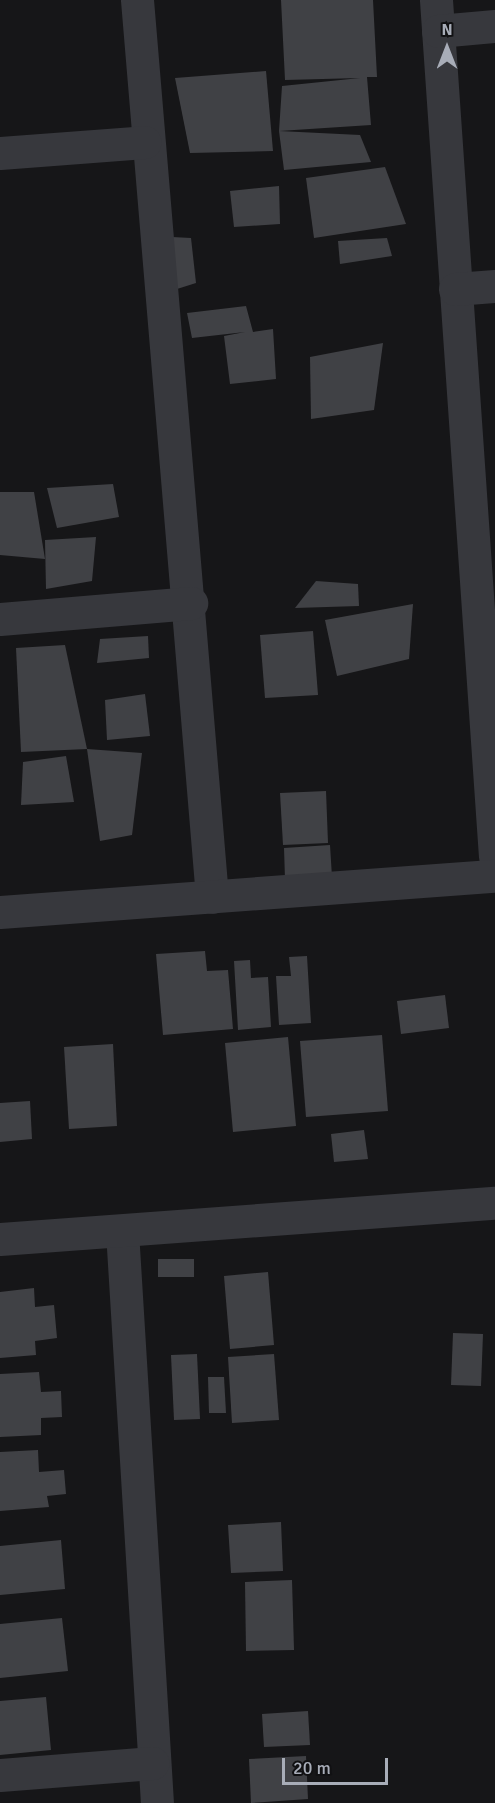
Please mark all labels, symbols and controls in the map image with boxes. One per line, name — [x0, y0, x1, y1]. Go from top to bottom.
north arrow — [417, 18, 477, 78]
text: N — [441, 20, 453, 40]
scale bar — [285, 1746, 392, 1784]
text: 20 m — [293, 1757, 331, 1779]

